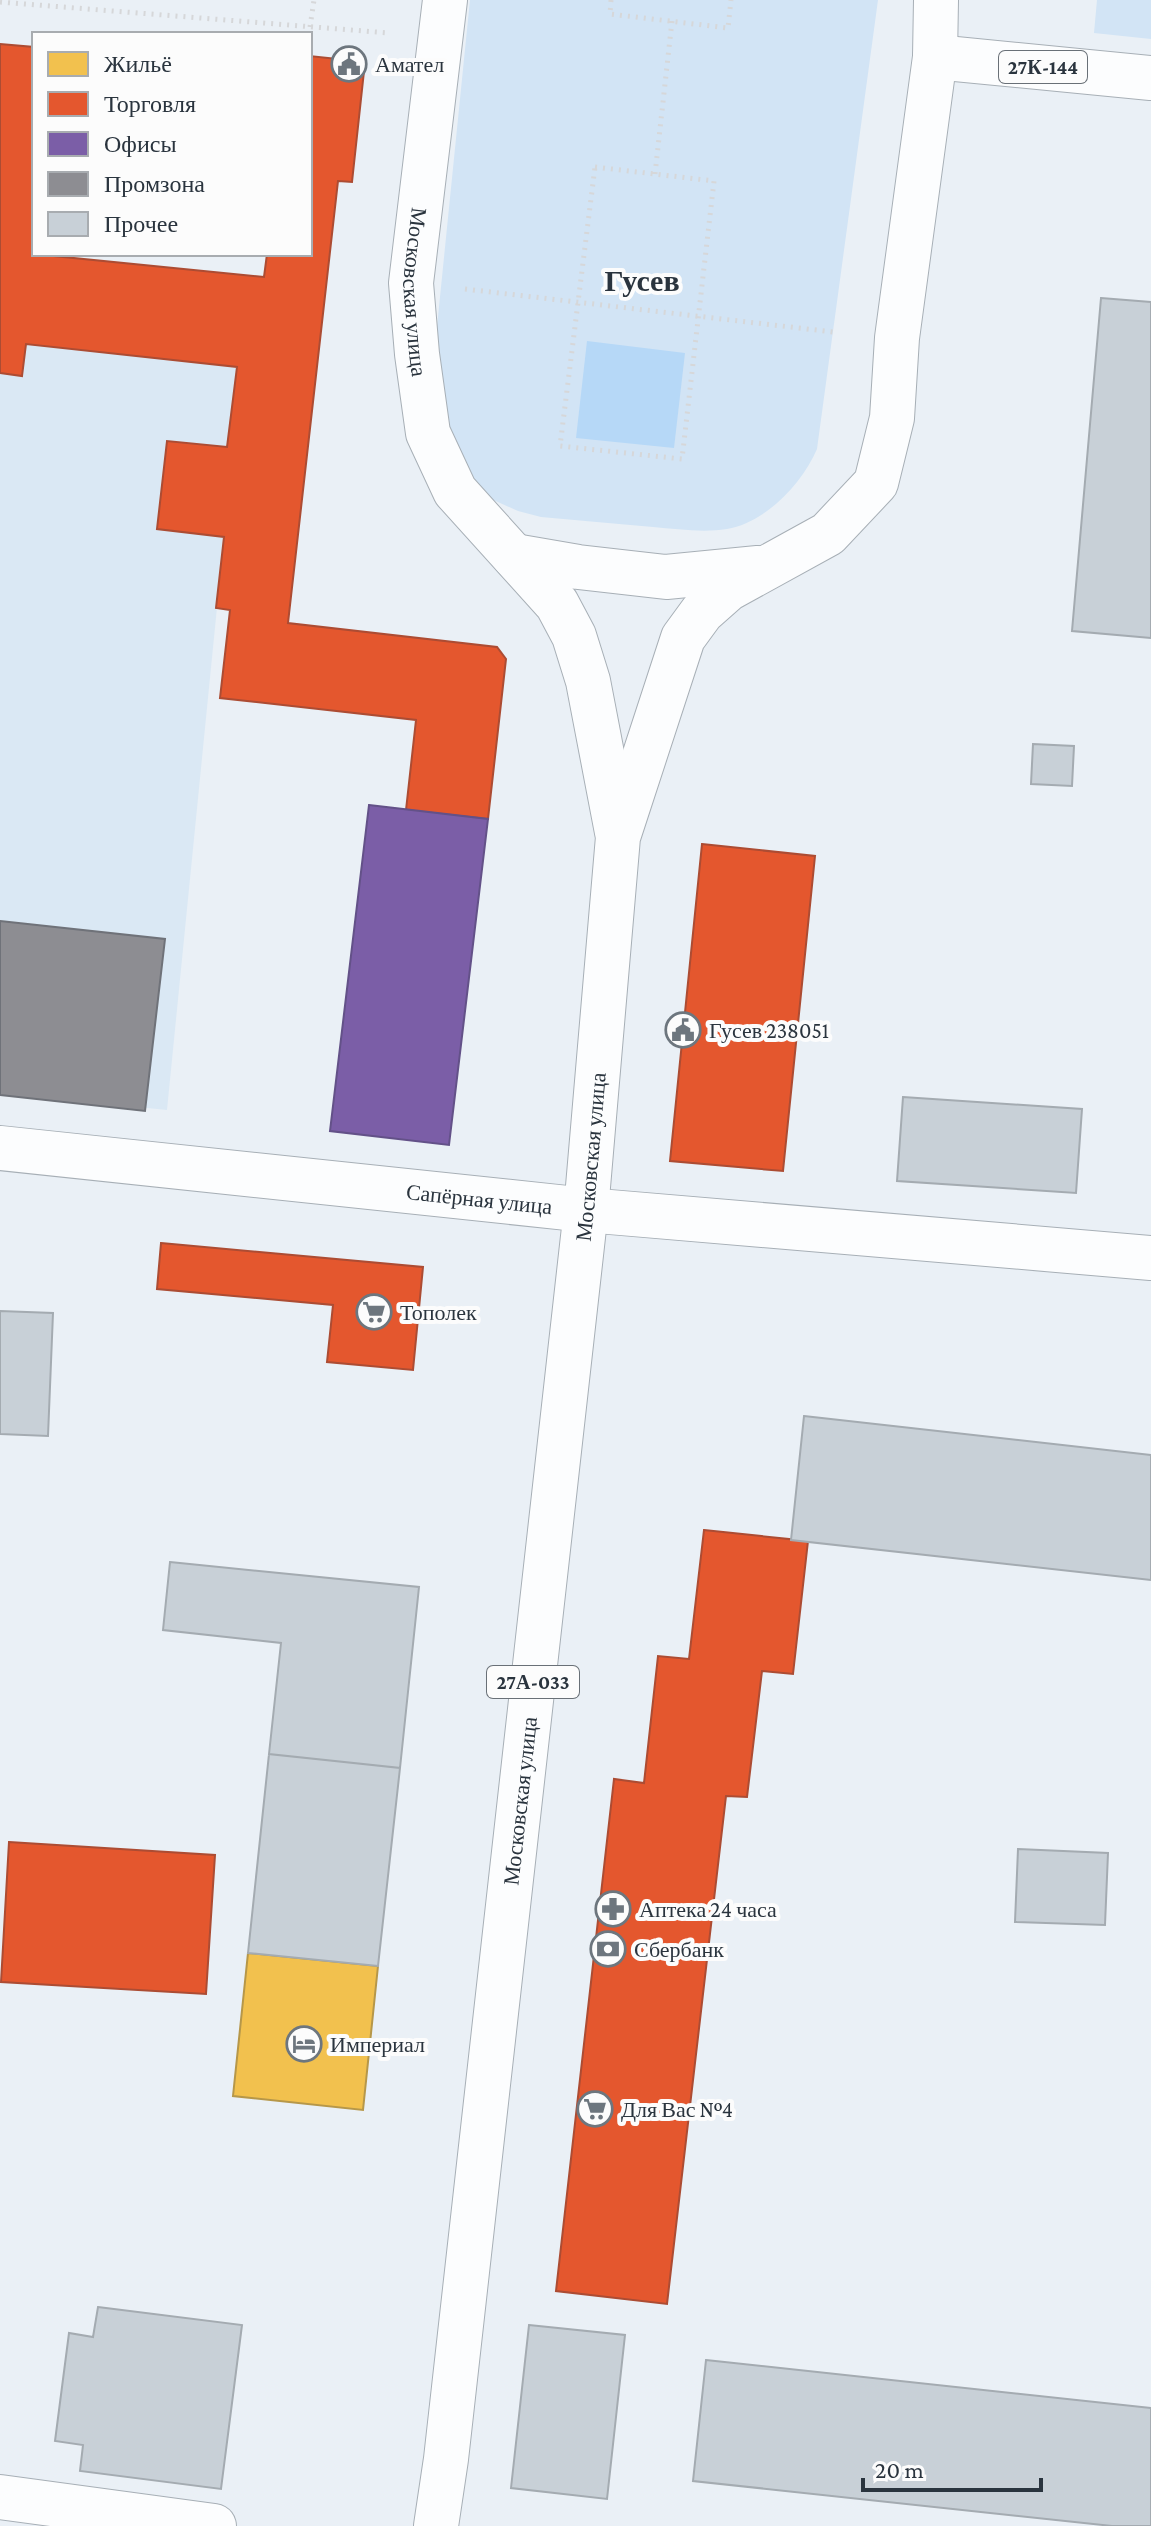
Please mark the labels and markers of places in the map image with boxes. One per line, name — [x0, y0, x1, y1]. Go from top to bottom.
public building icon: Амател — [330, 45, 368, 83]
place label: Амател — [375, 52, 444, 77]
public building icon: Гусев 238051 — [664, 1011, 702, 1049]
place label: Гусев 238051 — [709, 1018, 829, 1043]
supermarket icon: Тополек — [355, 1293, 393, 1331]
place label: Тополек — [400, 1300, 477, 1325]
pharmacy icon: Аптека 24 часа — [594, 1890, 632, 1928]
place label: Аптека 24 часа — [639, 1897, 777, 1922]
bank icon: Сбербанк — [589, 1930, 627, 1968]
place label: Сбербанк — [634, 1937, 724, 1962]
hotel icon: Империал — [285, 2025, 323, 2063]
place label: Империал — [330, 2032, 425, 2057]
supermarket icon: Для Вас №4 — [576, 2090, 614, 2128]
place label: Для Вас №4 — [621, 2097, 733, 2122]

